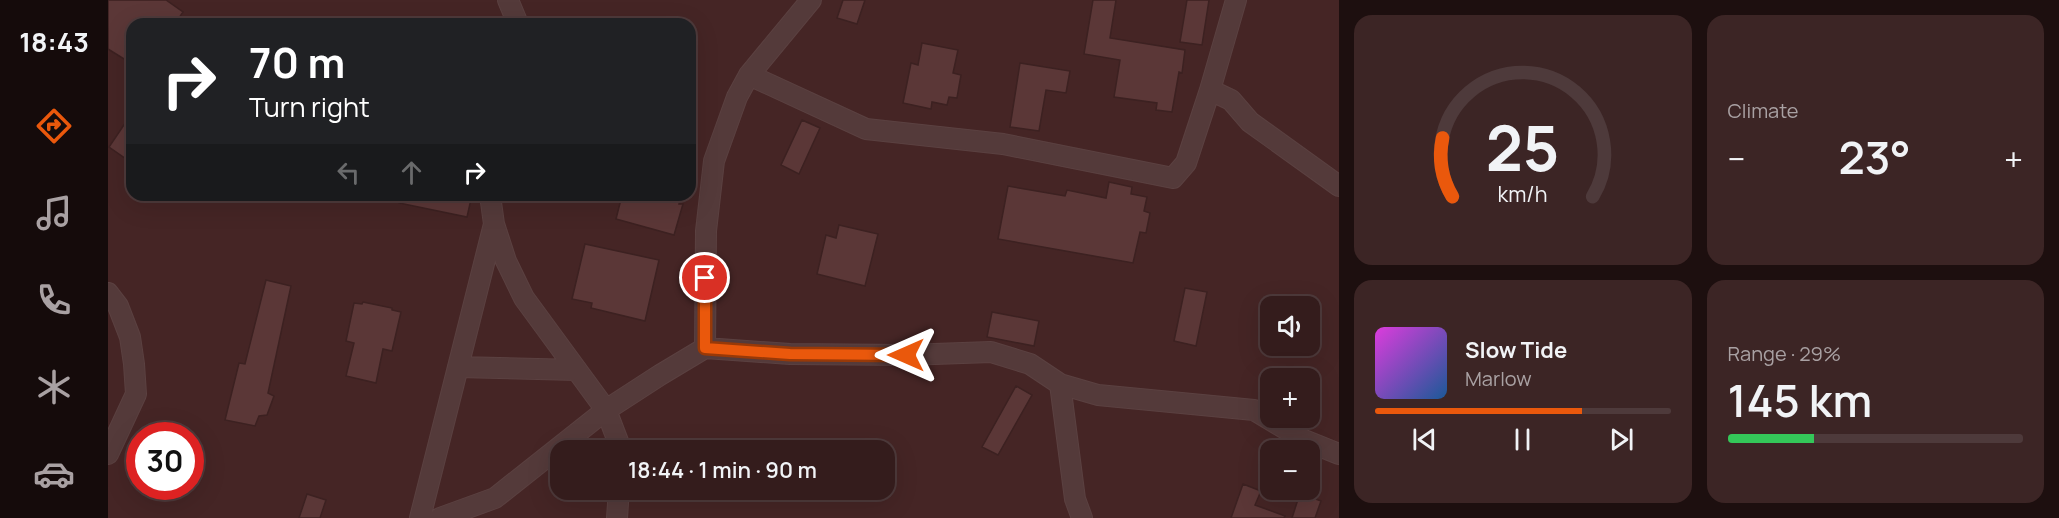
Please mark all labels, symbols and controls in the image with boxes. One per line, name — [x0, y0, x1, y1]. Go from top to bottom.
text: 18:43 — [19, 23, 89, 60]
text: 70 m — [249, 33, 345, 91]
icon: right — [150, 42, 228, 120]
text: Turn right — [249, 88, 370, 125]
text: Climate — [1728, 97, 1799, 124]
text: 25 — [1486, 104, 1560, 190]
icon: directions — [33, 105, 75, 147]
text: 23° — [1838, 126, 1911, 188]
text: − — [1728, 136, 1745, 181]
text: + — [2004, 136, 2023, 181]
icon: left — [332, 156, 365, 189]
icon: ahead — [395, 156, 428, 189]
icon: right — [458, 156, 491, 189]
text: km/h — [1498, 179, 1548, 208]
icon: music — [33, 192, 75, 234]
pin — [679, 252, 730, 303]
icon: arrive — [688, 261, 721, 294]
icon: phone — [33, 279, 75, 321]
map controls — [1260, 296, 1320, 500]
button: sound — [1260, 296, 1320, 356]
position arrow — [874, 323, 938, 387]
text: Slow Tide — [1465, 335, 1567, 365]
text: Range · 29% — [1728, 340, 1841, 367]
text: Marlow — [1465, 365, 1532, 392]
icon: climate — [33, 366, 75, 408]
button: + — [1260, 368, 1320, 428]
text: 145 km — [1728, 369, 1872, 431]
speed limit sign: 30 — [126, 422, 204, 500]
icon: previous — [1408, 423, 1441, 456]
icon: pause — [1506, 423, 1539, 456]
icon: next — [1605, 423, 1638, 456]
button: − — [1260, 440, 1320, 500]
icon: car — [33, 453, 75, 495]
text: 18:44 · 1 min · 90 m — [628, 455, 817, 485]

